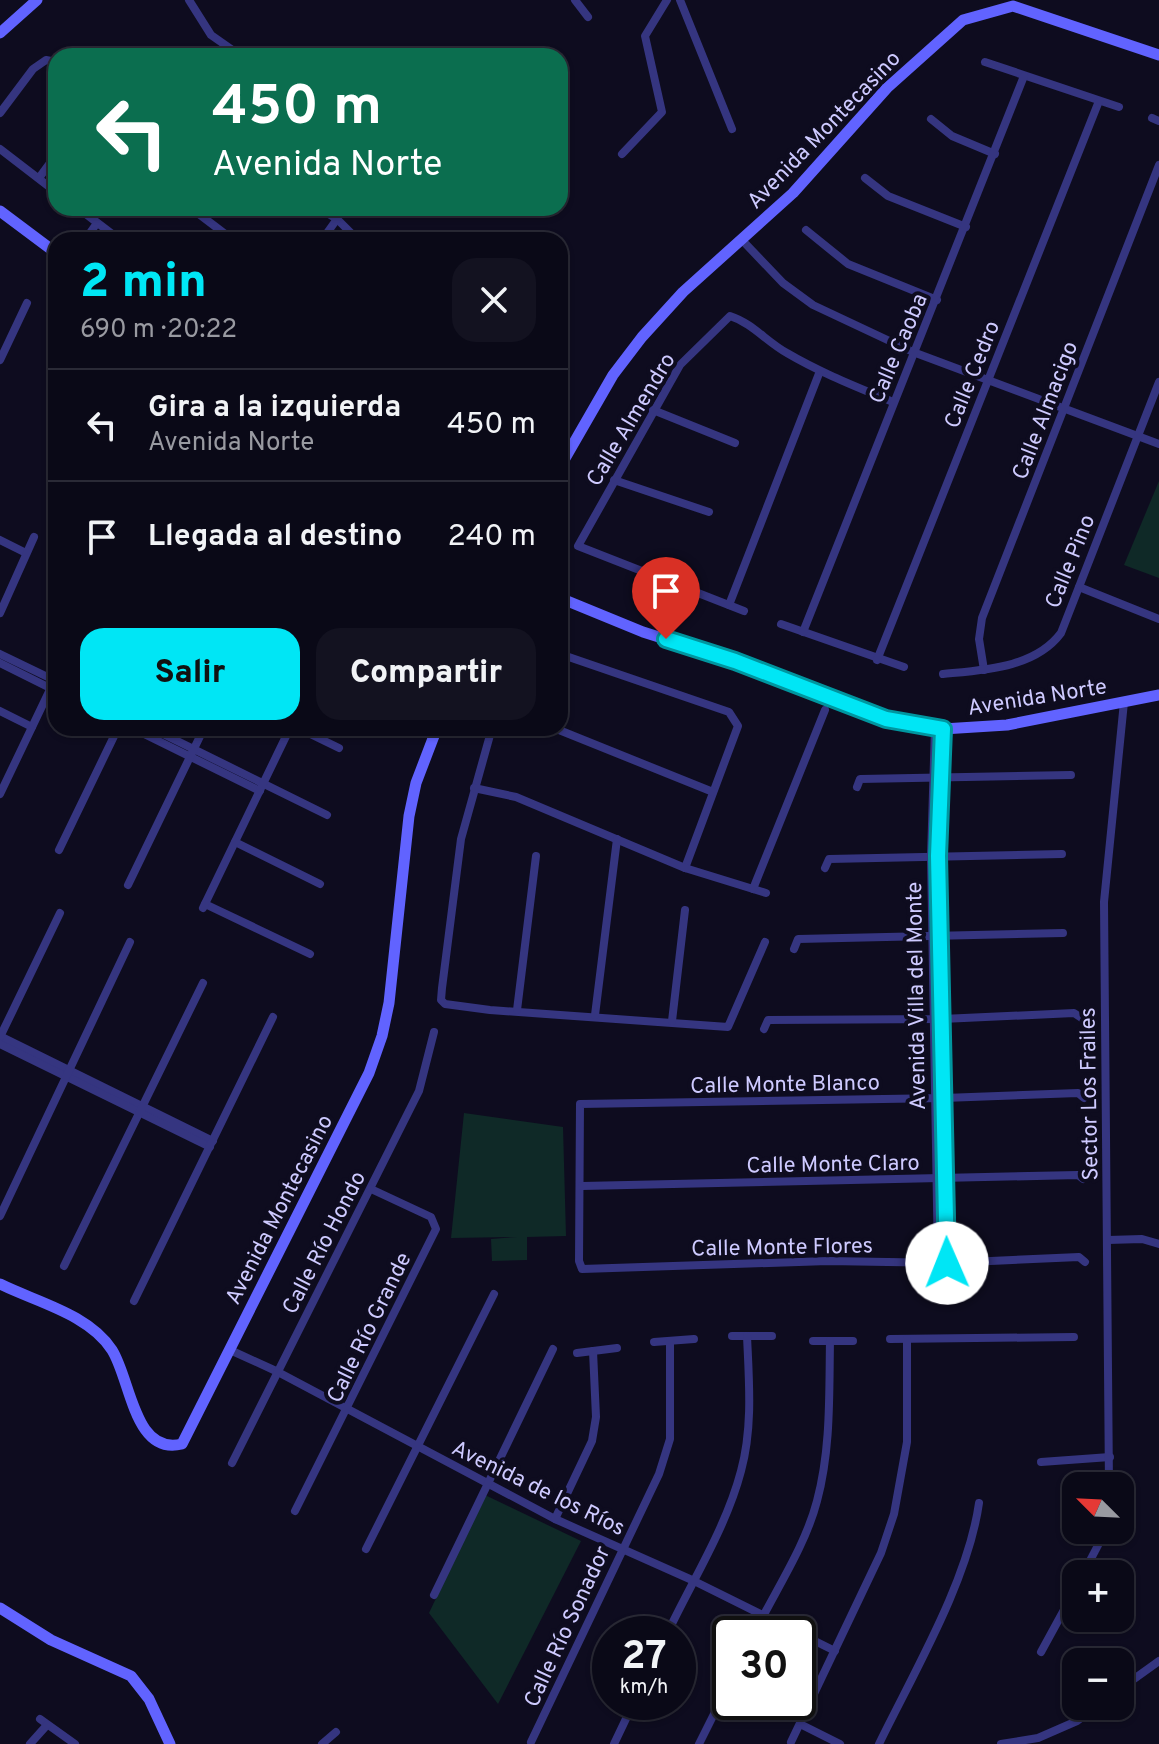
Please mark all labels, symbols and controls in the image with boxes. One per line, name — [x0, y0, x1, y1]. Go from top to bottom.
street label: Avenida Montecasino — [742, 46, 907, 216]
text: 450 m — [212, 74, 382, 144]
icon: left — [80, 80, 184, 184]
text: Avenida Norte — [212, 143, 442, 189]
text: 2 min — [80, 254, 207, 314]
button: close — [452, 258, 536, 342]
street label: Calle Caoba — [864, 290, 935, 408]
text: 690 m · 20:22 — [80, 314, 237, 347]
street label: Calle Cedro — [940, 317, 1007, 433]
street label: Calle Almacigo — [1008, 338, 1085, 484]
street label: Calle Almendro — [582, 349, 682, 492]
text: Gira a la izquierda — [148, 390, 401, 427]
icon: left — [80, 403, 124, 447]
text: 450 m — [447, 407, 536, 444]
text: Avenida Norte — [148, 427, 314, 460]
street label: Calle Pino — [1040, 511, 1102, 613]
icon: arrive — [80, 515, 124, 559]
text: Llegada al destino — [148, 519, 402, 556]
text: 240 m — [448, 519, 536, 556]
pin — [632, 557, 700, 639]
icon: arrive — [644, 569, 688, 613]
button: Salir — [80, 628, 300, 720]
button: Compartir — [316, 628, 536, 720]
street label: Avenida Norte — [966, 674, 1109, 723]
street label: Avenida Villa del Monte — [902, 882, 933, 1110]
street label: Sector Los Frailes — [1075, 1007, 1106, 1181]
street label: Calle Monte Blanco — [690, 1070, 880, 1101]
street label: Avenida Montecasino — [221, 1111, 340, 1310]
street label: Calle Monte Claro — [746, 1150, 920, 1181]
street label: Calle Río Hondo — [278, 1167, 373, 1319]
position arrow — [905, 1221, 989, 1305]
street label: Calle Monte Flores — [691, 1233, 873, 1264]
street label: Calle Río Grande — [322, 1248, 418, 1408]
street label: Avenida de los Ríos — [447, 1436, 629, 1543]
north arrow — [1062, 1472, 1134, 1544]
map controls — [1062, 1472, 1134, 1720]
street label: Calle Río Sonador — [519, 1542, 618, 1712]
button: + — [1062, 1560, 1134, 1632]
speed limit sign: 30 — [712, 1616, 816, 1720]
text: 27 — [621, 1633, 667, 1683]
button: − — [1062, 1648, 1134, 1720]
text: km/h — [620, 1675, 668, 1701]

